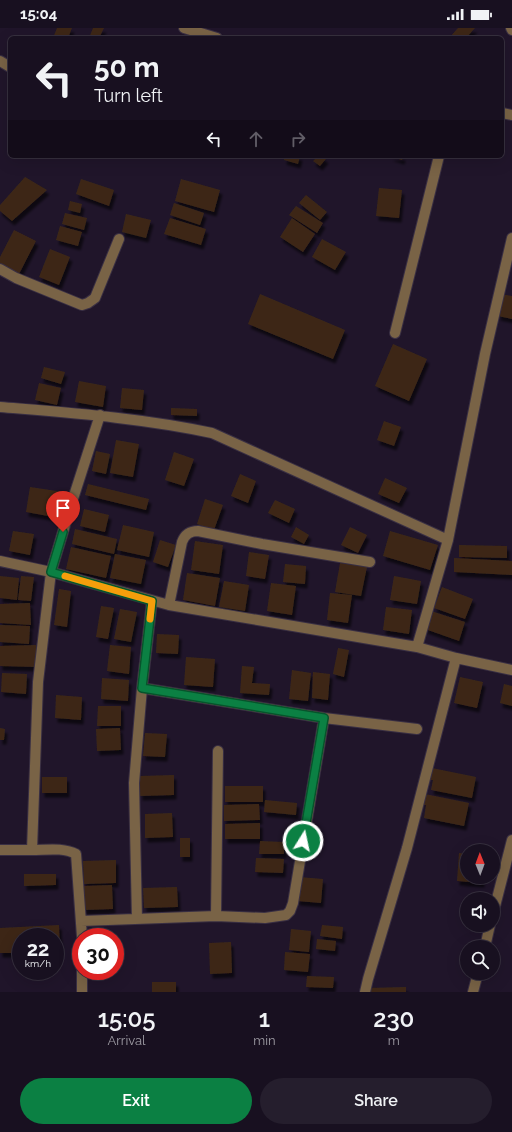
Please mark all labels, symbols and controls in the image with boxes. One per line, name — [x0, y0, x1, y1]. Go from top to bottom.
text: 15:04 — [20, 5, 57, 23]
text: 50 m — [94, 51, 160, 84]
icon: left — [28, 52, 80, 104]
text: Turn left — [94, 85, 163, 106]
icon: left — [203, 128, 225, 150]
icon: ahead — [245, 128, 267, 150]
icon: right — [287, 128, 309, 150]
pin — [46, 491, 80, 532]
icon: arrive — [52, 497, 74, 519]
position arrow — [282, 820, 324, 862]
north arrow — [460, 844, 500, 884]
map controls — [460, 844, 500, 980]
button: sound — [460, 892, 500, 932]
speed limit sign: 30 — [72, 928, 124, 980]
text: 22 — [27, 937, 49, 961]
button: search — [460, 940, 500, 980]
text: km/h — [25, 958, 51, 969]
text: 15:05 — [98, 1004, 156, 1033]
text: 1 — [259, 1004, 270, 1033]
text: 230 — [373, 1004, 414, 1033]
text: Arrival — [108, 1033, 146, 1048]
text: min — [253, 1033, 276, 1048]
text: m — [388, 1033, 400, 1048]
button: Exit — [20, 1078, 252, 1124]
button: Share — [260, 1078, 492, 1124]

